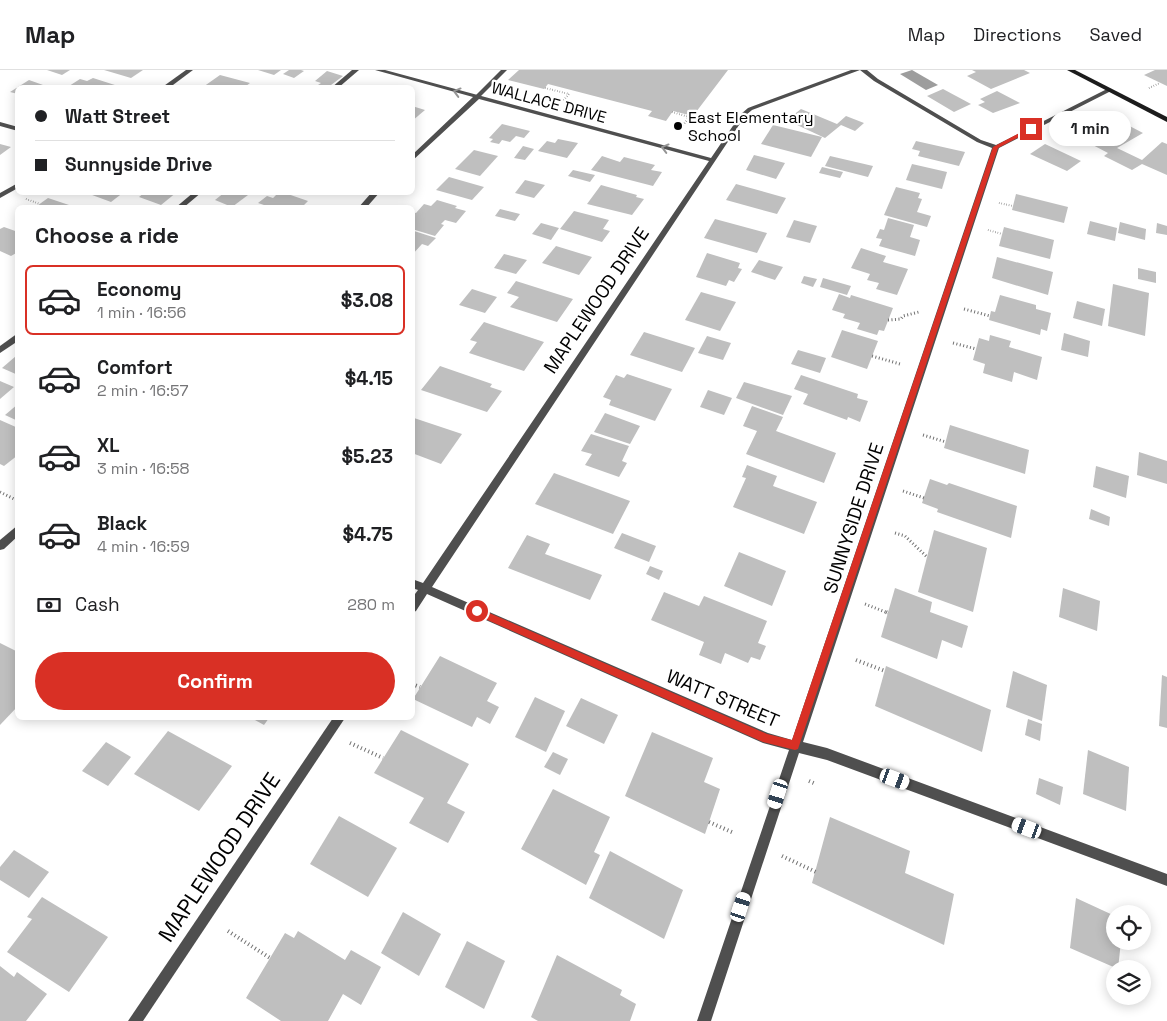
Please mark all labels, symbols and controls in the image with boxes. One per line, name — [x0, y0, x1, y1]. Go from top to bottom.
text: Map — [25, 19, 75, 50]
text: Map — [908, 23, 945, 46]
text: Directions — [973, 23, 1062, 46]
text: Saved — [1090, 23, 1142, 46]
street label: WALLACE DRIVE — [489, 77, 609, 128]
one-way arrow — [453, 87, 462, 98]
text: Watt Street — [65, 104, 170, 129]
place label: East Elementary School — [688, 107, 813, 146]
callout: 1 min — [1048, 112, 1131, 146]
route end — [1020, 118, 1042, 140]
text: 1 min — [1070, 118, 1110, 139]
marker: East Elementary School — [672, 120, 684, 132]
one-way arrow — [662, 143, 670, 153]
text: Sunnyside Drive — [65, 152, 212, 177]
text: Choose a ride — [35, 221, 179, 249]
street label: MAPLEWOOD DRIVE — [538, 222, 655, 378]
text: Economy — [97, 277, 181, 302]
icon: car — [37, 278, 82, 323]
text: $3.08 — [341, 288, 393, 313]
text: 1 min · 16:56 — [97, 302, 186, 323]
text: Comfort — [97, 355, 173, 380]
icon: car — [37, 356, 82, 401]
text: $4.15 — [345, 366, 393, 391]
text: 2 min · 16:57 — [97, 380, 188, 401]
text: XL — [97, 433, 120, 458]
icon: car — [37, 434, 82, 479]
street label: SUNNYSIDE DRIVE — [817, 440, 890, 597]
text: $5.23 — [342, 444, 393, 469]
text: 3 min · 16:58 — [97, 458, 190, 479]
text: Black — [97, 511, 147, 536]
icon: car — [37, 512, 82, 557]
text: $4.75 — [342, 522, 393, 547]
text: 4 min · 16:59 — [97, 536, 190, 557]
icon: cash — [35, 591, 63, 619]
text: Cash — [75, 592, 120, 617]
text: 280 m — [347, 594, 395, 615]
route start — [466, 600, 488, 622]
button: Confirm — [35, 652, 395, 710]
street label: WATT STREET — [663, 663, 783, 733]
street label: MAPLEWOOD DRIVE — [152, 767, 286, 947]
car — [878, 767, 911, 791]
car — [766, 777, 789, 811]
car — [1010, 816, 1043, 840]
car — [729, 890, 752, 924]
map controls — [1106, 905, 1151, 1005]
button: locate — [1106, 905, 1151, 950]
button: layers — [1106, 960, 1151, 1005]

